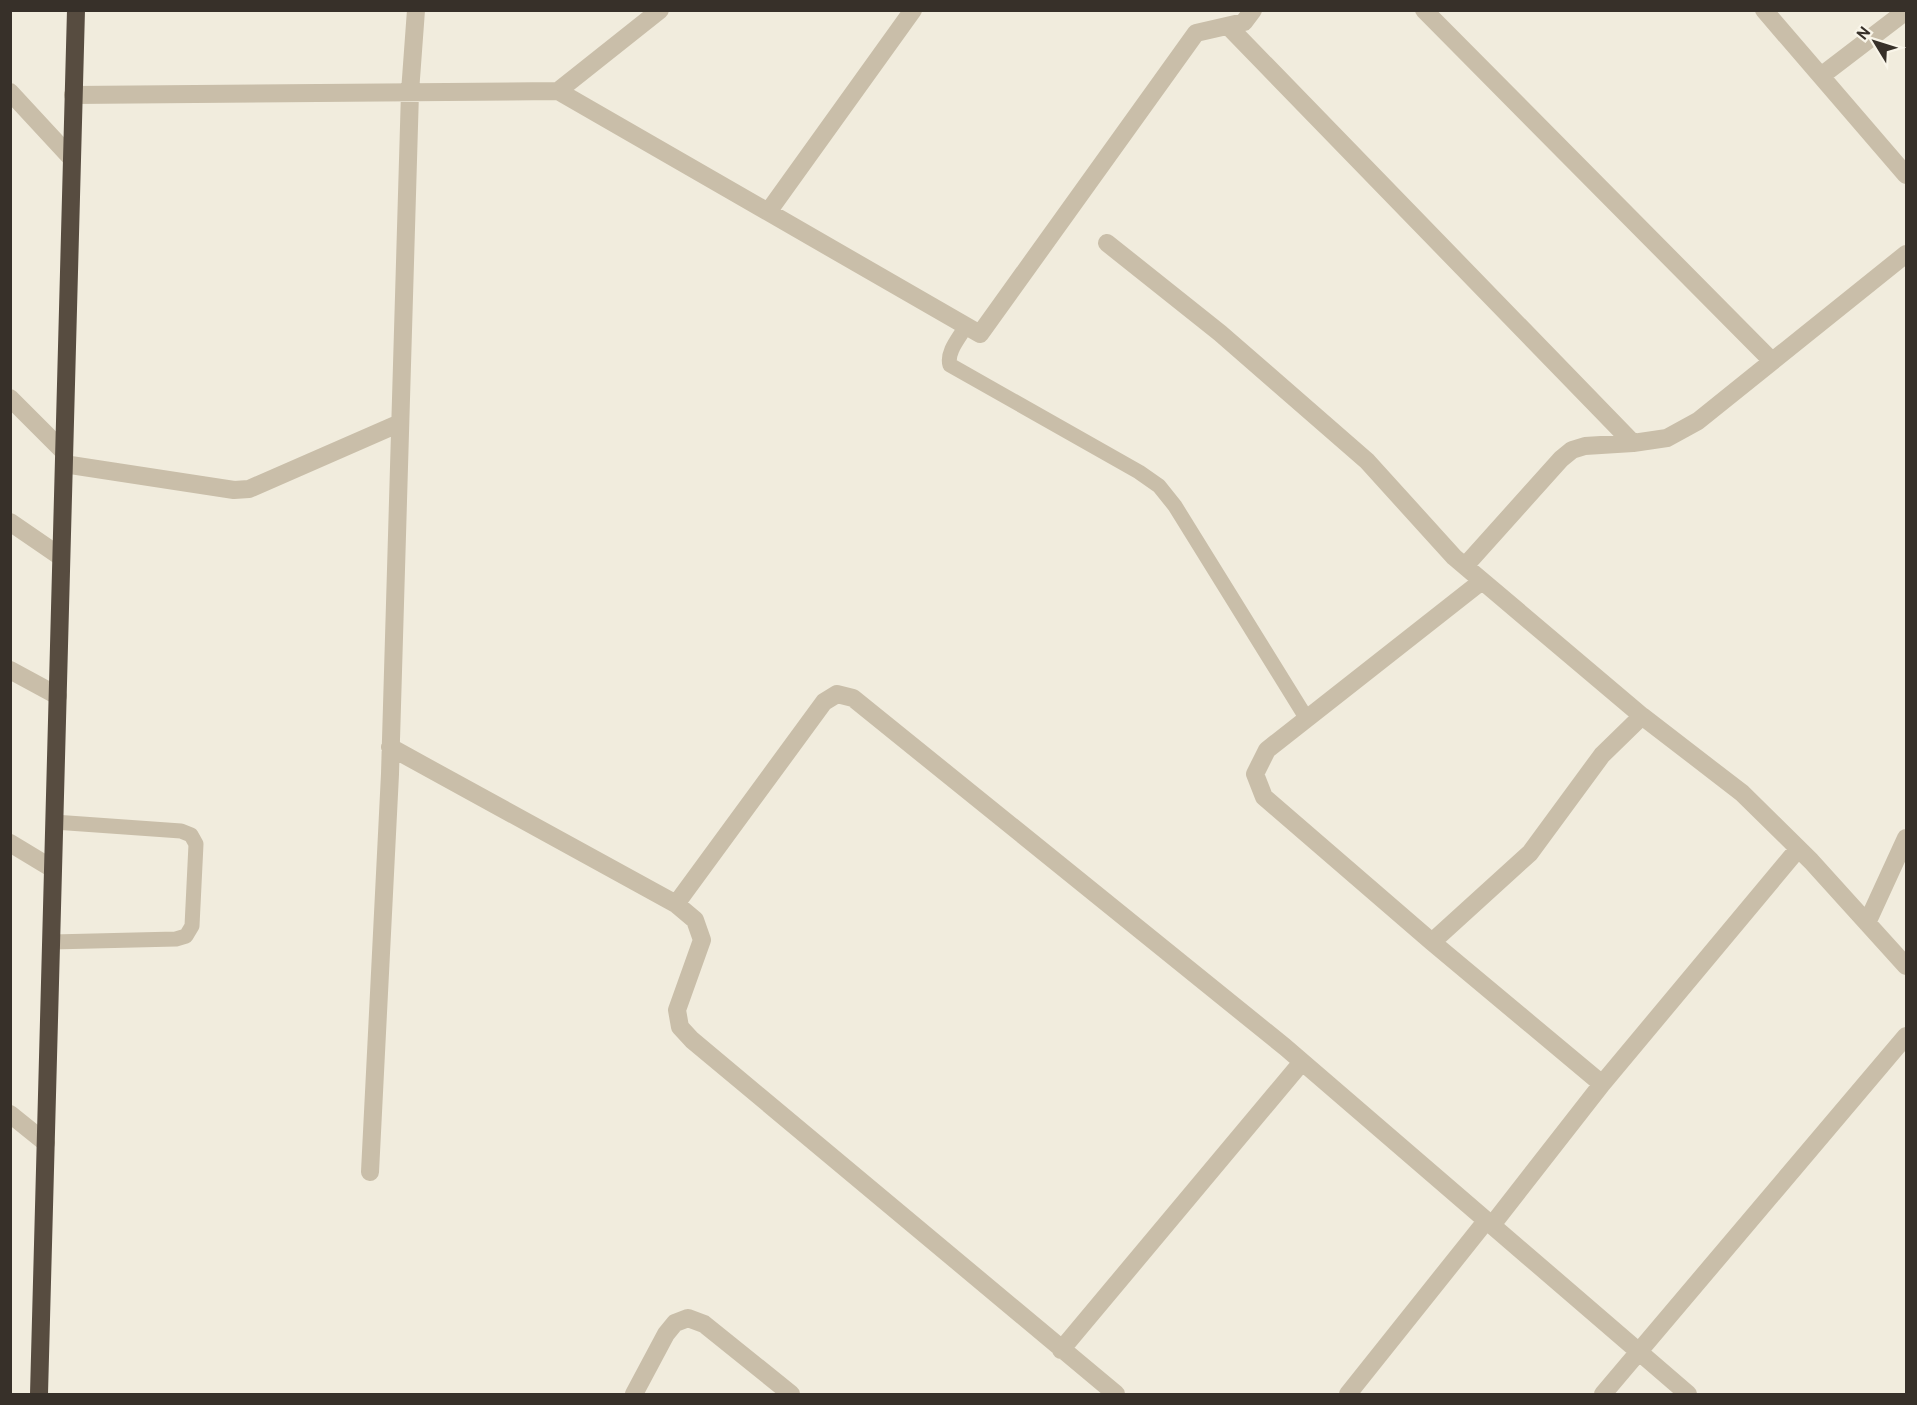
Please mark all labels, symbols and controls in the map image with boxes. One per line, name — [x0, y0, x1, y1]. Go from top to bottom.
north arrow — [1845, 12, 1905, 72]
text: N — [1853, 23, 1876, 45]

